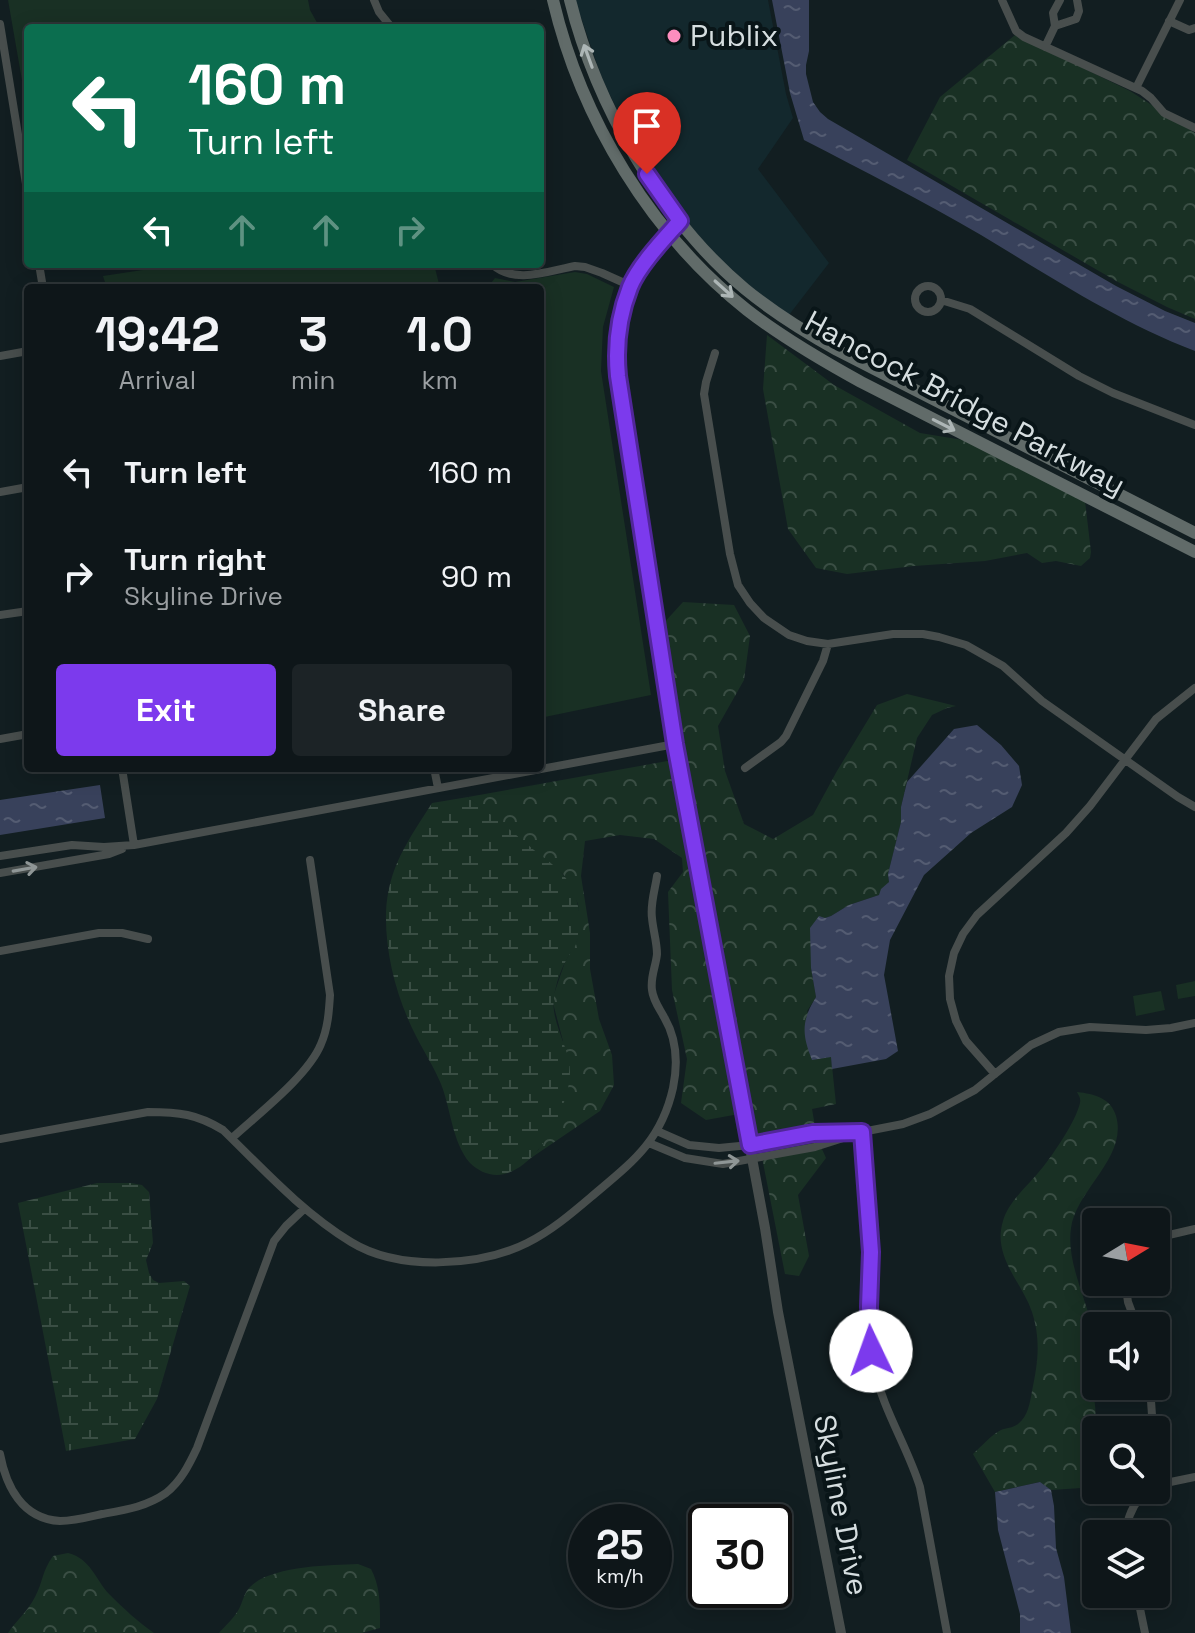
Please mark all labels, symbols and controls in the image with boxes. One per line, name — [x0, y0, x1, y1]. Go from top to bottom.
place label: Publix — [690, 16, 778, 55]
marker: Publix — [665, 27, 683, 45]
one-way arrow — [579, 44, 594, 69]
text: 160 m — [188, 49, 346, 120]
icon: left — [56, 56, 160, 160]
pin — [613, 92, 681, 174]
icon: arrive — [625, 104, 669, 148]
text: Turn left — [188, 119, 335, 165]
icon: left — [136, 208, 180, 252]
icon: ahead — [220, 208, 264, 252]
icon: ahead — [304, 208, 348, 252]
icon: right — [388, 208, 432, 252]
one-way arrow — [713, 279, 733, 297]
street label: Hancock Bridge Parkway — [798, 301, 1132, 504]
text: 19:42 — [95, 304, 220, 365]
text: 3 — [298, 304, 328, 365]
text: 1.0 — [406, 304, 473, 365]
text: Arrival — [119, 363, 196, 397]
text: min — [291, 363, 335, 397]
text: km — [422, 363, 458, 397]
one-way arrow — [932, 417, 956, 433]
icon: left — [56, 450, 100, 494]
text: Turn left — [124, 453, 247, 492]
text: 160 m — [428, 453, 512, 492]
text: Turn right — [124, 540, 267, 579]
icon: right — [56, 554, 100, 598]
text: 90 m — [441, 557, 512, 596]
text: Skyline Drive — [124, 579, 283, 613]
button: Exit — [56, 664, 276, 756]
button: Share — [292, 664, 512, 756]
one-way arrow — [12, 861, 37, 876]
one-way arrow — [713, 1154, 740, 1169]
north arrow — [1082, 1208, 1170, 1296]
map controls — [1082, 1208, 1170, 1608]
position arrow — [829, 1309, 913, 1393]
button: sound — [1082, 1312, 1170, 1400]
street label: Skyline Drive — [805, 1411, 878, 1599]
button: search — [1082, 1416, 1170, 1504]
speed limit sign: 30 — [688, 1504, 792, 1608]
text: 25 — [596, 1520, 644, 1571]
button: layers — [1082, 1520, 1170, 1608]
text: km/h — [596, 1563, 644, 1589]

